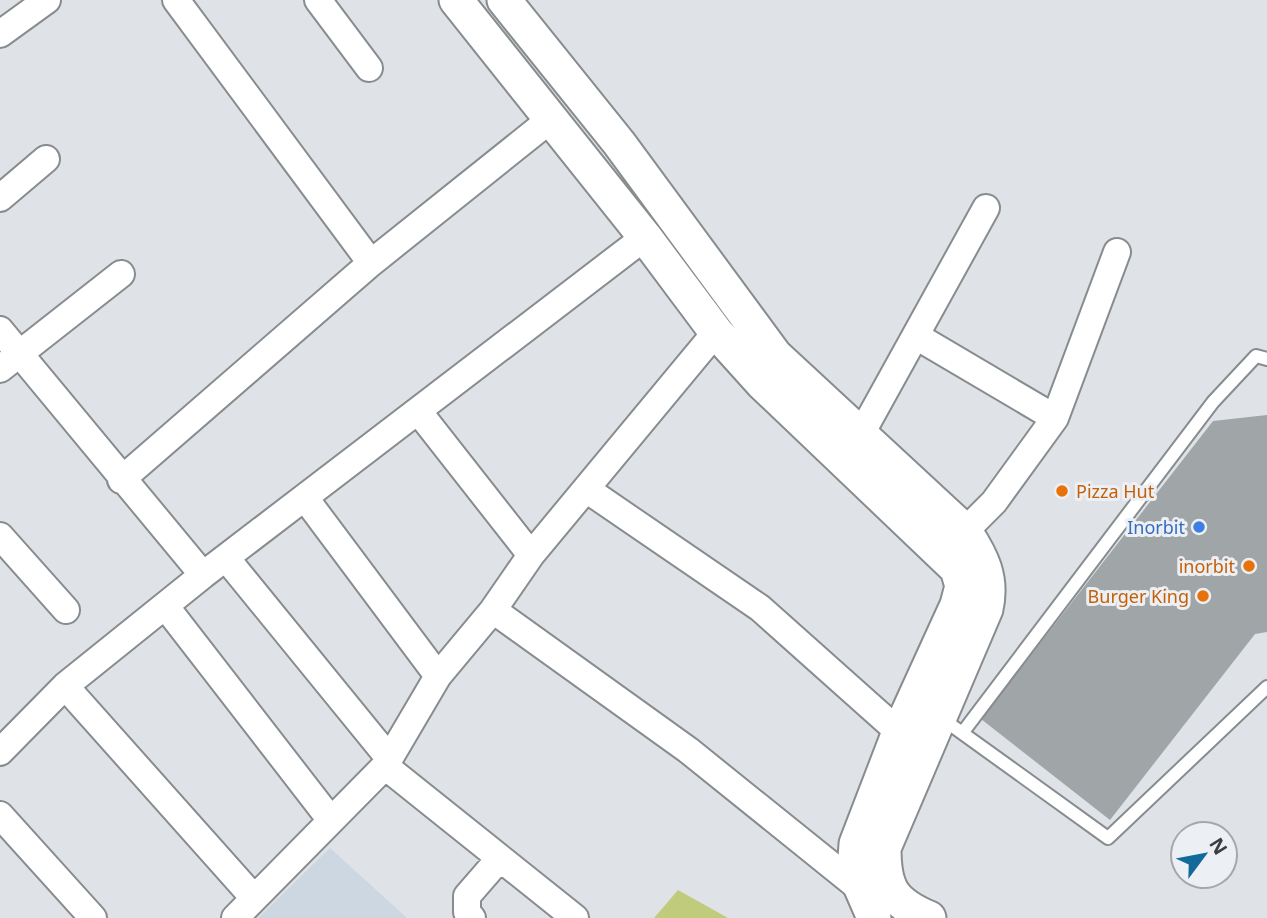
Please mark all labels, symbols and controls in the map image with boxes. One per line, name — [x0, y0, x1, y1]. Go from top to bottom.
place label: Pizza Hut — [1076, 479, 1155, 503]
marker: Pizza Hut — [1054, 483, 1070, 499]
place label: Inorbit — [1127, 515, 1185, 539]
marker: Inorbit — [1191, 519, 1207, 535]
place label: inorbit — [1179, 554, 1235, 578]
marker: inorbit — [1241, 558, 1257, 574]
place label: Burger King — [1088, 584, 1189, 608]
marker: Burger King — [1195, 588, 1211, 604]
north arrow — [1169, 820, 1239, 890]
text: N — [1203, 833, 1234, 859]

